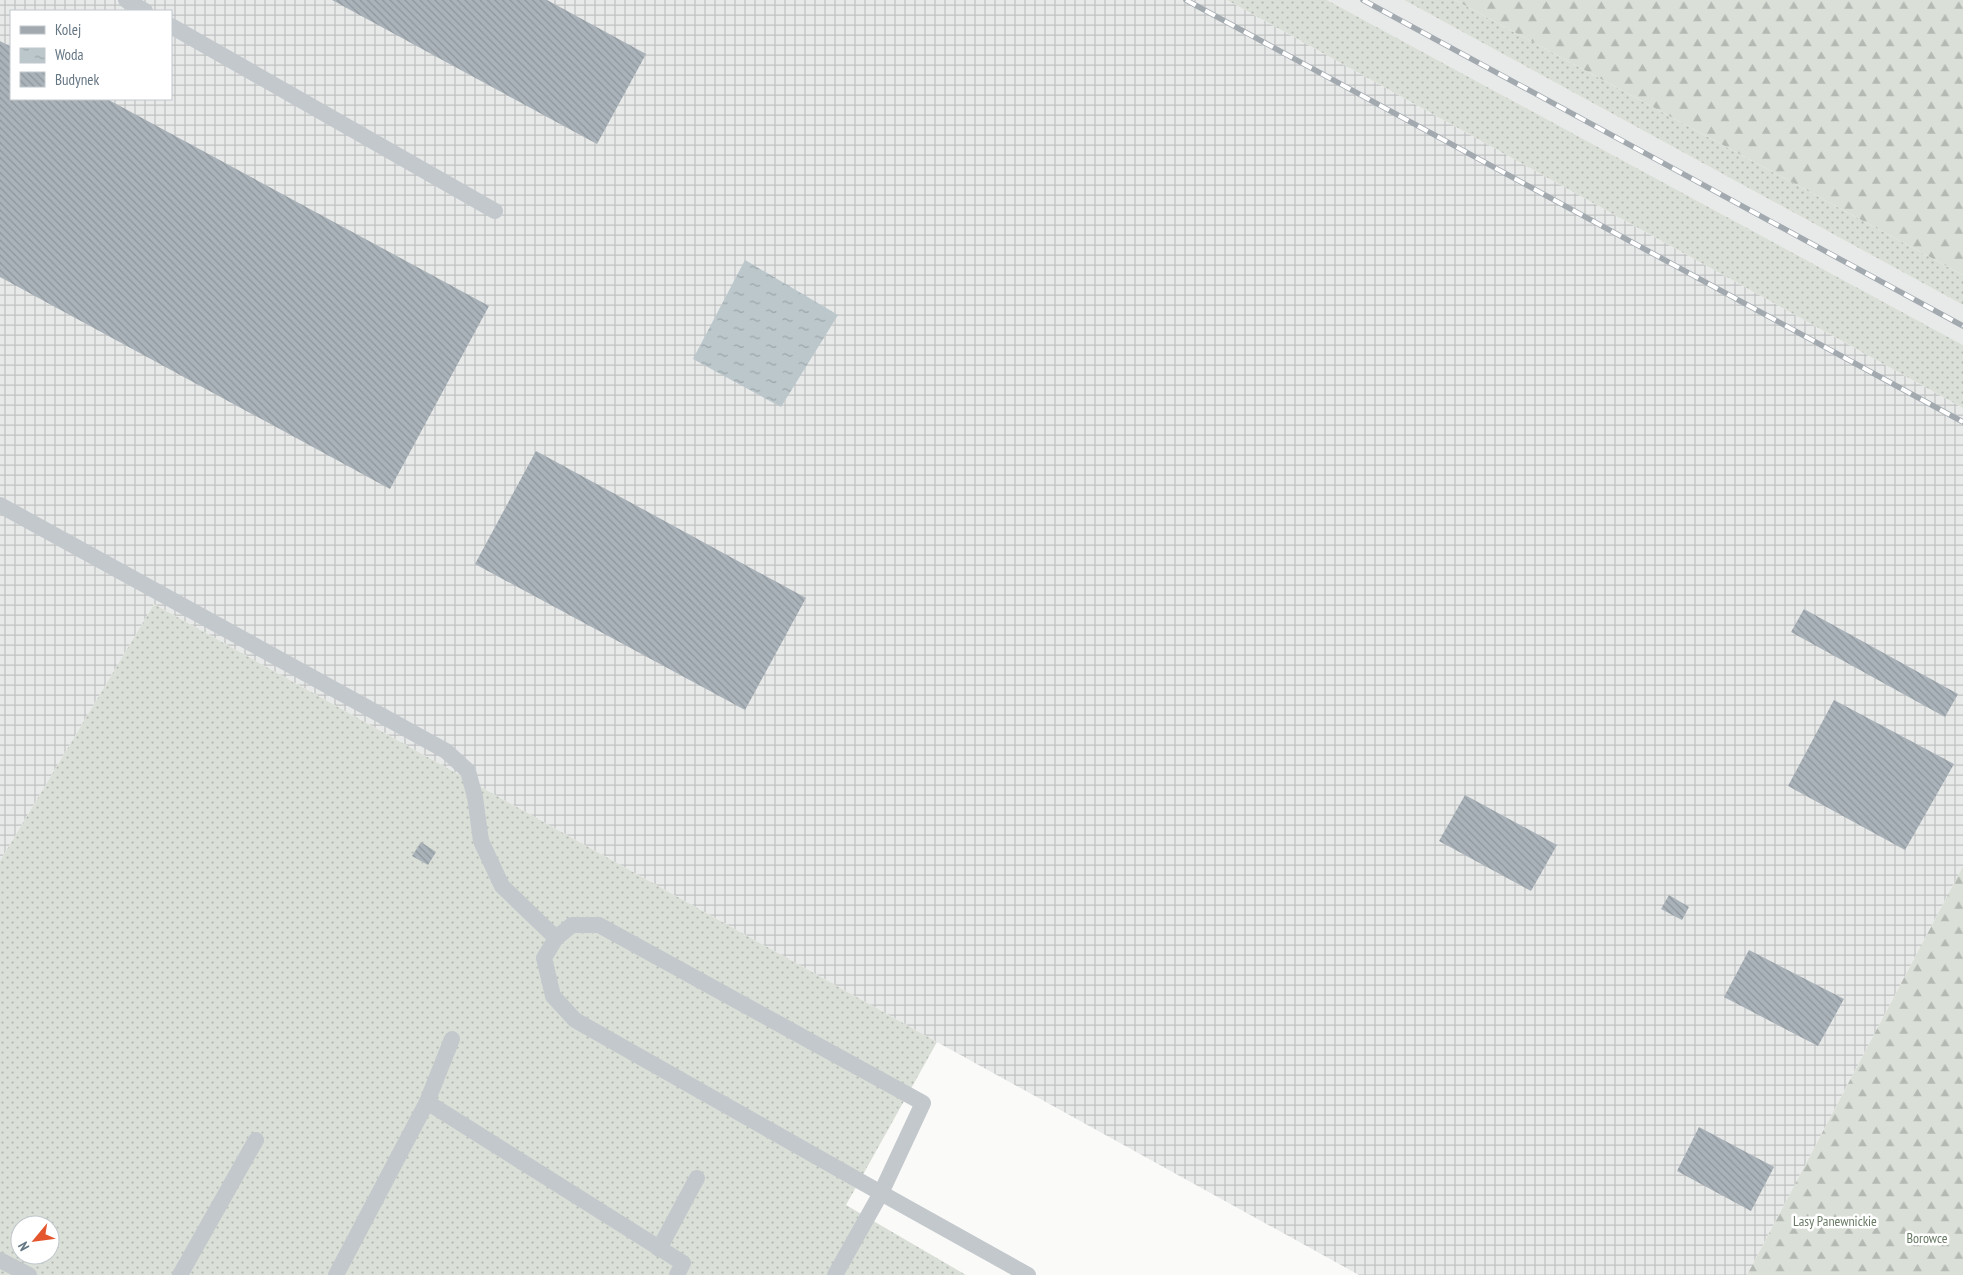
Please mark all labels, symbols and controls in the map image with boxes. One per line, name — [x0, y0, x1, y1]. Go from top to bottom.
legend — [10, 10, 172, 100]
text: Kolej — [55, 20, 81, 39]
text: Woda — [55, 45, 84, 64]
text: Budynek — [55, 70, 99, 89]
park label: Lasy Panewnickie — [1793, 1212, 1877, 1230]
north arrow — [10, 1215, 60, 1265]
park label: Borowce — [1906, 1229, 1948, 1247]
text: N — [14, 1239, 33, 1254]

